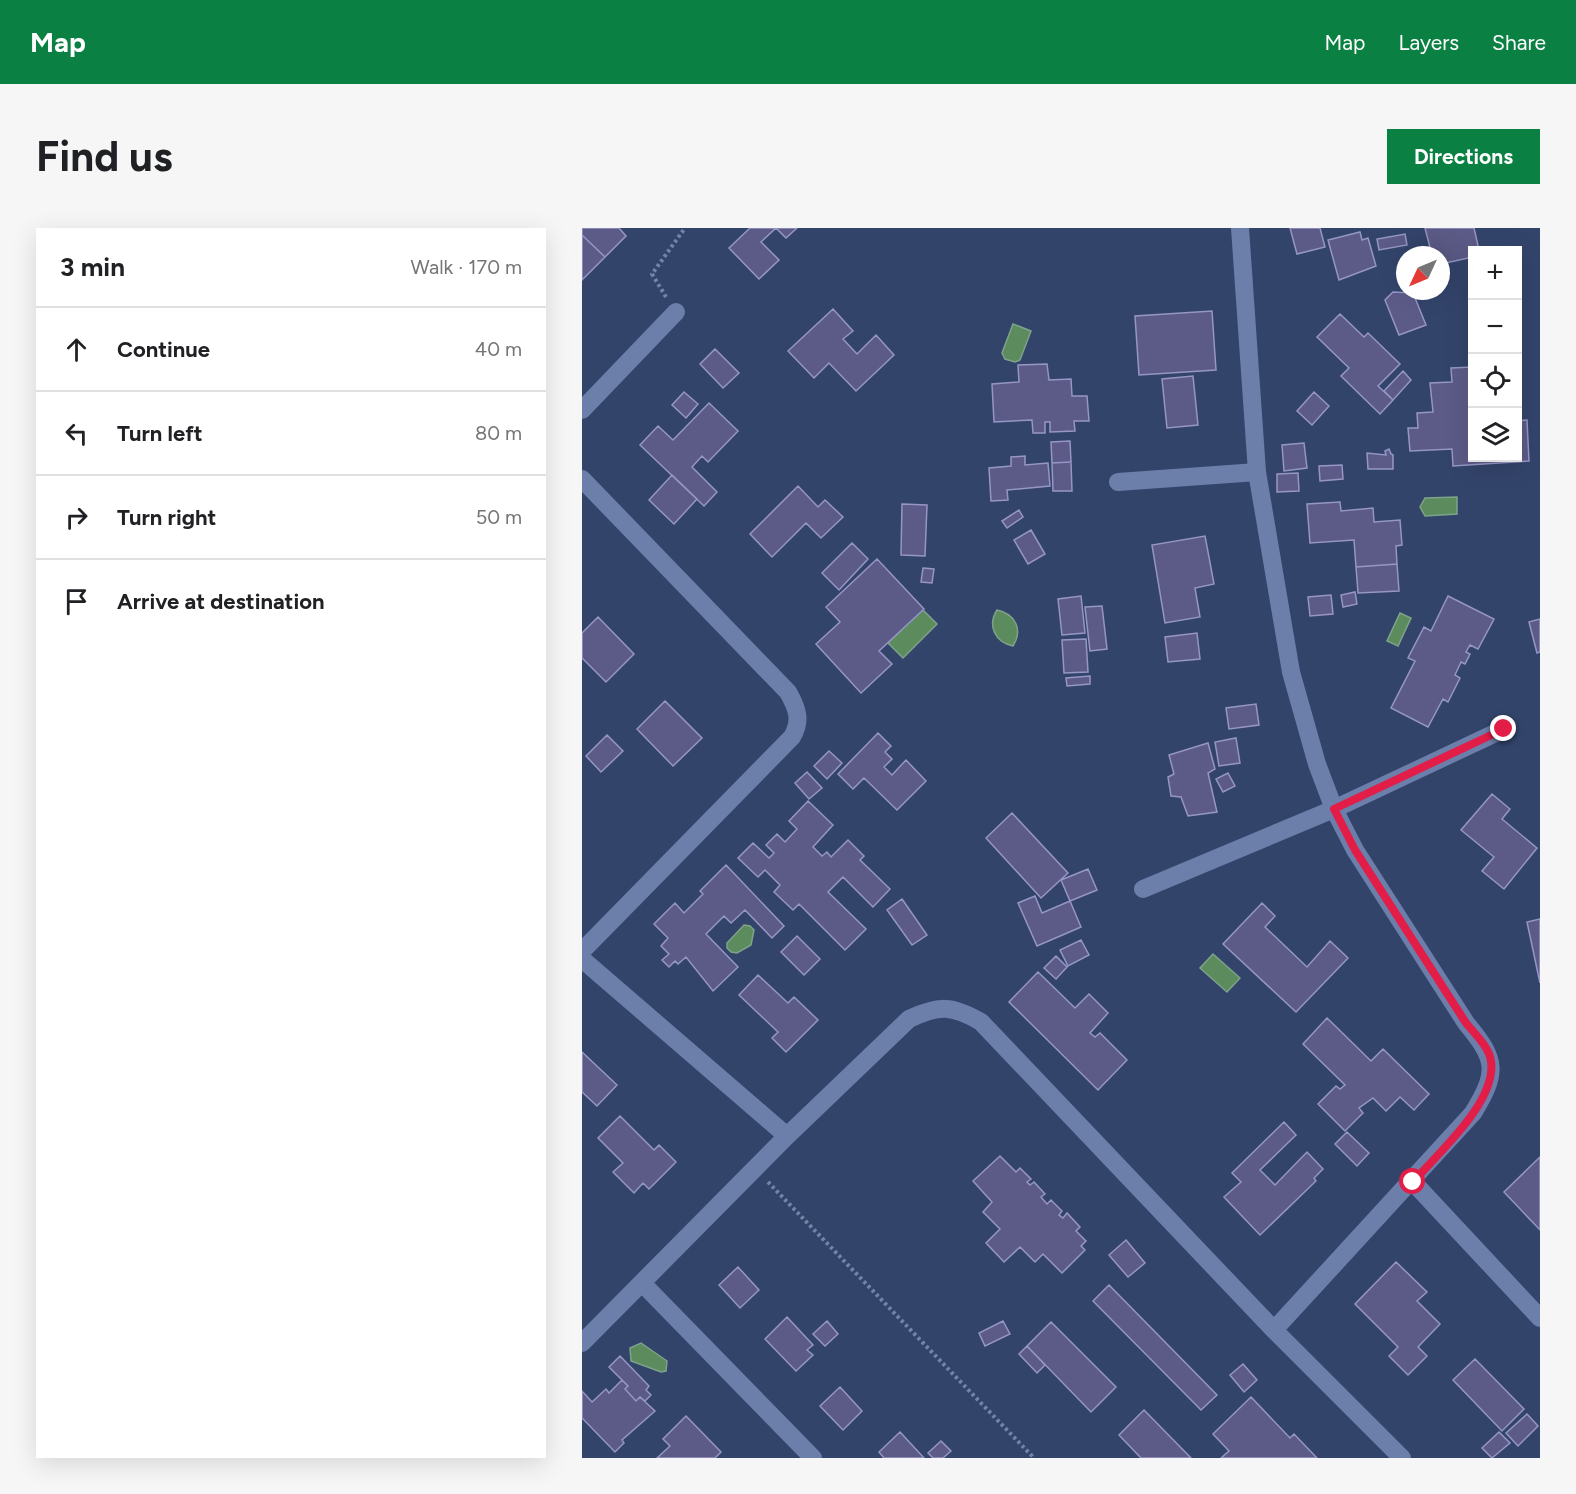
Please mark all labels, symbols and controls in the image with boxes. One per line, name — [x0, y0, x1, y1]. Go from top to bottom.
text: Map — [30, 25, 86, 59]
text: Map — [1325, 30, 1365, 55]
text: Layers — [1398, 30, 1459, 55]
text: Share — [1492, 30, 1546, 55]
button: Directions — [1387, 129, 1540, 184]
text: Find us — [36, 131, 173, 182]
north arrow — [1396, 246, 1450, 300]
map controls — [1468, 246, 1522, 462]
button: + — [1468, 246, 1522, 300]
text: 3 min — [60, 251, 125, 283]
text: Walk · 170 m — [411, 255, 522, 279]
button: − — [1468, 300, 1522, 354]
icon: ahead — [60, 333, 93, 366]
text: Continue — [117, 336, 210, 363]
text: 40 m — [475, 337, 522, 361]
button: locate — [1468, 354, 1522, 408]
button: layers — [1468, 408, 1522, 462]
icon: left — [60, 417, 93, 450]
text: Turn left — [117, 420, 203, 447]
text: 80 m — [475, 421, 522, 445]
icon: right — [60, 501, 93, 534]
text: Turn right — [117, 504, 216, 531]
text: 50 m — [476, 505, 522, 529]
icon: arrive — [60, 585, 93, 618]
text: Arrive at destination — [117, 588, 325, 615]
route end — [1490, 715, 1516, 741]
route start — [1399, 1168, 1425, 1194]

